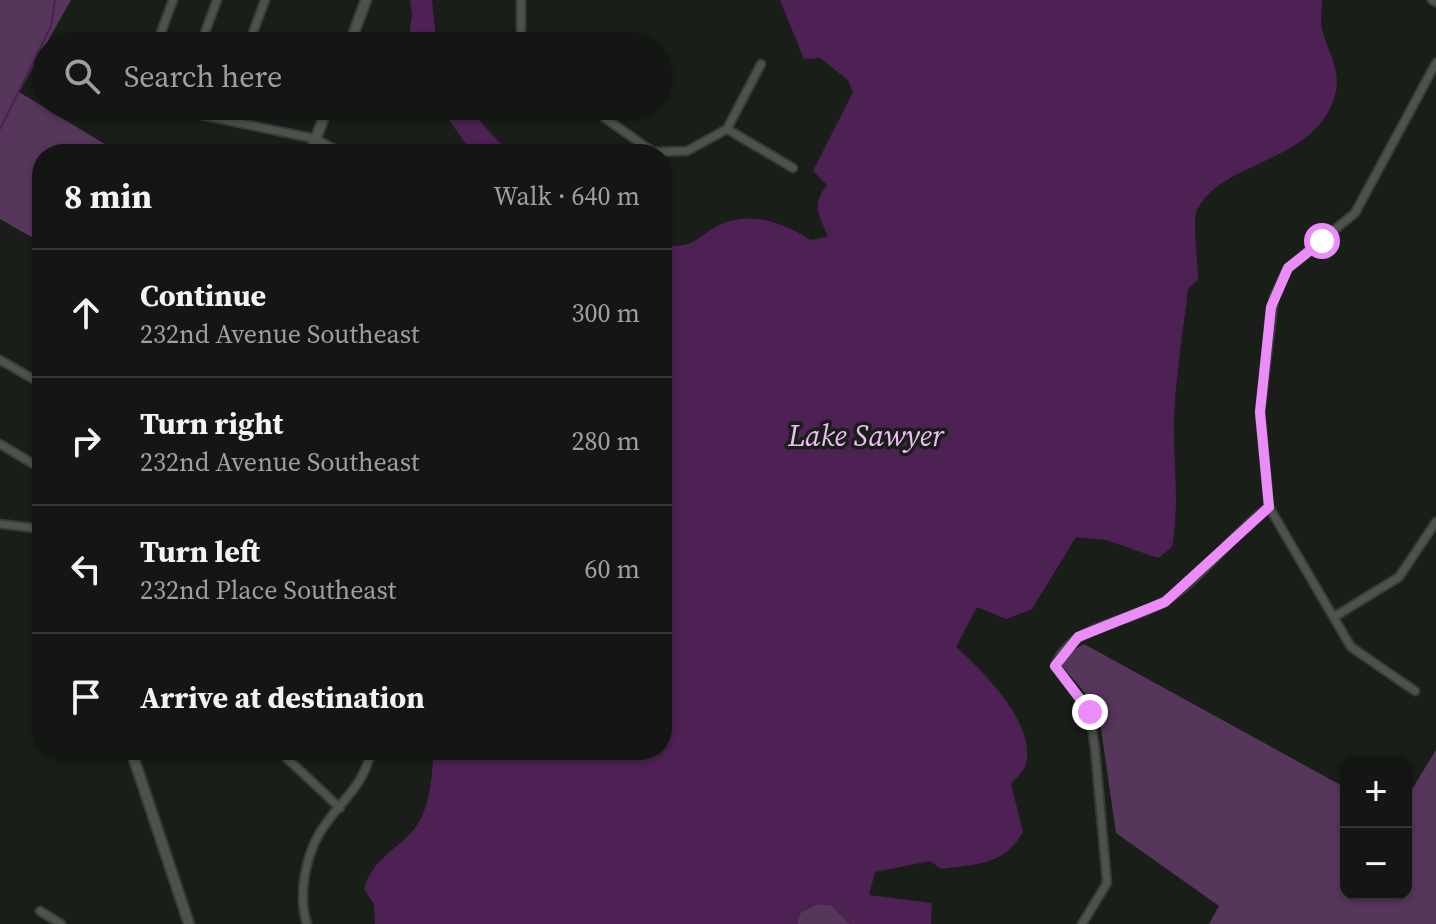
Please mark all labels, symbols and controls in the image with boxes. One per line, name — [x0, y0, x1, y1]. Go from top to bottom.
search box — [32, 32, 672, 120]
icon: search — [60, 54, 104, 98]
text: Search here — [124, 56, 282, 97]
text: 8 min — [64, 173, 152, 219]
text: Walk · 640 m — [493, 178, 640, 214]
route start — [1304, 223, 1340, 259]
text: Continue — [140, 275, 266, 316]
icon: ahead — [64, 291, 108, 335]
text: 300 m — [572, 295, 640, 331]
text: 232nd Avenue Southeast — [140, 316, 420, 352]
text: Turn right — [140, 403, 283, 444]
water label: Lake Sawyer — [787, 415, 945, 456]
icon: right — [64, 419, 108, 463]
text: 280 m — [572, 423, 640, 459]
text: 232nd Avenue Southeast — [140, 444, 420, 480]
text: Turn left — [140, 531, 260, 572]
icon: left — [64, 547, 108, 591]
text: 60 m — [585, 551, 640, 587]
text: 232nd Place Southeast — [140, 572, 396, 608]
icon: arrive — [64, 675, 108, 719]
text: Arrive at destination — [140, 677, 425, 718]
route end — [1072, 694, 1108, 730]
map controls — [1340, 756, 1412, 900]
button: + — [1340, 756, 1412, 828]
button: − — [1340, 828, 1412, 900]

